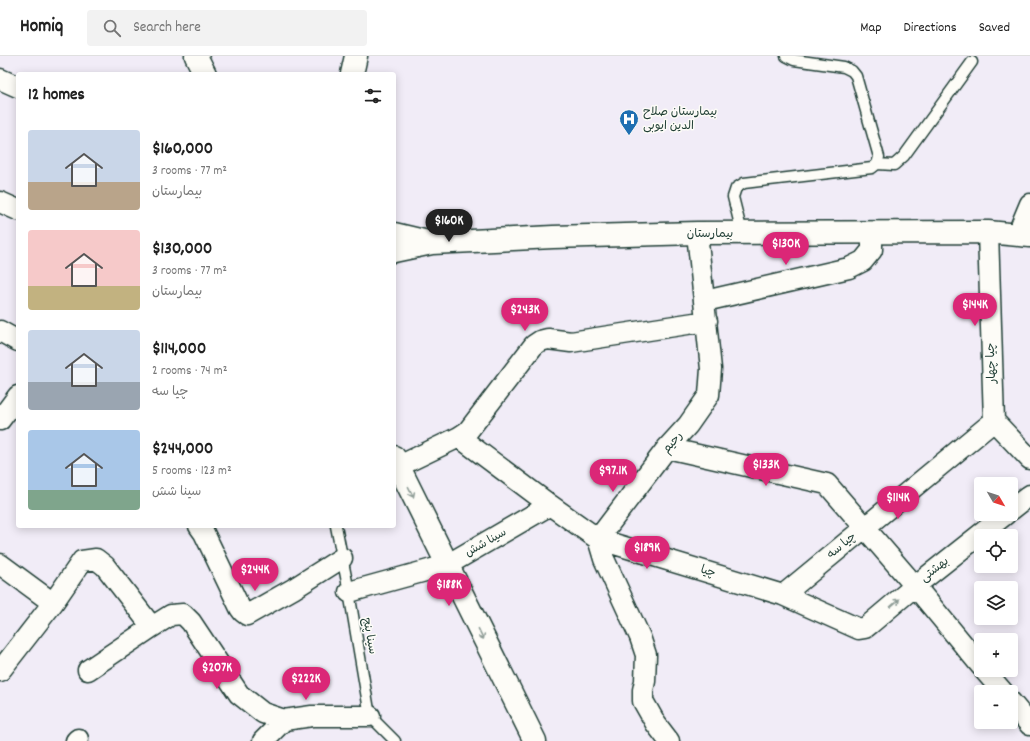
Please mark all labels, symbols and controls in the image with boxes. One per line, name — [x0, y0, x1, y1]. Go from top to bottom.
search box — [87, 10, 367, 46]
text: Homiq — [20, 14, 63, 41]
icon: search — [101, 17, 123, 39]
text: Search here — [133, 17, 201, 39]
text: Map — [860, 18, 882, 38]
text: Directions — [904, 18, 957, 38]
text: Saved — [979, 18, 1010, 38]
text: 12 homes — [28, 84, 85, 108]
icon: filters — [362, 85, 384, 107]
place label: بیمارستان صلاح الدین ایوبی — [643, 104, 717, 135]
hospital icon: بیمارستان صلاح الدین ایوبی — [618, 108, 640, 136]
text: $160,000 — [152, 138, 213, 162]
icon: home — [60, 146, 108, 194]
text: 3 rooms · 77 m² — [152, 162, 227, 181]
text: بیمارستان — [152, 183, 202, 202]
pin: $160K — [421, 209, 477, 243]
text: $160K — [435, 212, 463, 231]
street label: بیمارستان — [687, 226, 733, 243]
pin: $130K — [758, 232, 814, 266]
text: $130K — [772, 235, 800, 254]
text: $130,000 — [152, 238, 212, 262]
icon: home — [60, 246, 108, 294]
text: 3 rooms · 77 m² — [152, 262, 227, 281]
text: بیمارستان — [152, 283, 202, 302]
pin: $144K — [947, 293, 1003, 327]
text: $144K — [962, 296, 988, 315]
pin: $243K — [497, 298, 553, 332]
text: $243K — [510, 301, 540, 320]
text: $114,000 — [152, 338, 206, 362]
street label: چیا چهار — [983, 342, 1001, 385]
icon: home — [60, 346, 108, 394]
text: 2 rooms · 74 m² — [152, 362, 227, 381]
text: چیا سه — [152, 383, 188, 402]
street label: رحیم — [659, 428, 687, 458]
text: $244,000 — [152, 438, 213, 462]
icon: home — [60, 446, 108, 494]
pin: $133K — [738, 453, 794, 487]
text: $133K — [753, 456, 780, 475]
pin: $97.1K — [580, 459, 646, 493]
text: 5 rooms · 123 m² — [152, 462, 232, 481]
text: $97.1K — [599, 462, 627, 481]
north arrow — [974, 477, 1018, 521]
map controls — [974, 477, 1018, 729]
text: سینا شش — [152, 483, 201, 502]
one-way arrow — [408, 486, 415, 498]
pin: $114K — [870, 486, 926, 520]
text: $114K — [886, 489, 910, 508]
street label: سینا شش — [462, 524, 510, 562]
street label: چیا سه — [824, 529, 860, 563]
button: locate — [974, 529, 1018, 573]
pin: $189K — [619, 536, 675, 570]
text: $189K — [634, 539, 660, 558]
street label: بهشتی — [917, 553, 953, 587]
pin: $244K — [227, 558, 283, 592]
text: $244K — [240, 561, 270, 580]
street label: چیا — [698, 562, 718, 582]
pin: $188K — [421, 573, 477, 607]
text: $188K — [436, 576, 462, 595]
button: layers — [974, 581, 1018, 625]
one-way arrow — [890, 598, 900, 608]
street label: سینا پنج — [357, 616, 381, 656]
one-way arrow — [478, 627, 485, 639]
button: + — [974, 633, 1018, 677]
pin: $207K — [189, 656, 245, 690]
text: $207K — [202, 659, 232, 678]
pin: $222K — [278, 667, 334, 701]
text: $222K — [291, 670, 321, 689]
button: − — [974, 685, 1018, 729]

